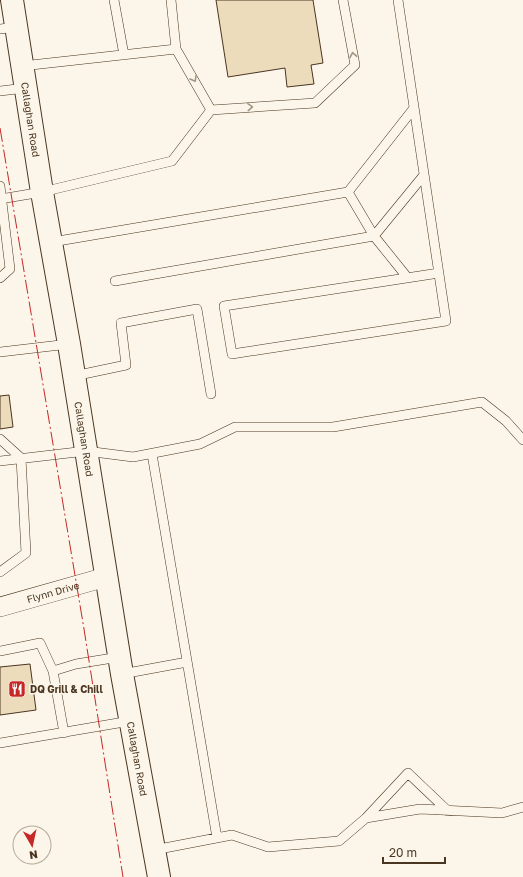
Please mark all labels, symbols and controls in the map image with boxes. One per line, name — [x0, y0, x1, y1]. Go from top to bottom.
one-way arrow — [349, 52, 358, 58]
one-way arrow — [189, 75, 196, 83]
street label: Callaghan Road — [19, 81, 42, 158]
one-way arrow — [247, 103, 253, 112]
street label: Callaghan Road — [72, 401, 96, 477]
street label: Flynn Drive — [25, 579, 81, 605]
restaurant icon: DQ Grill & Chill — [7, 679, 27, 699]
place label: DQ Grill & Chill — [30, 683, 103, 695]
street label: Callaghan Road — [125, 720, 150, 797]
north arrow — [12, 825, 52, 865]
scale bar — [383, 839, 445, 865]
text: 20 m — [389, 845, 417, 860]
text: N — [28, 848, 39, 862]

